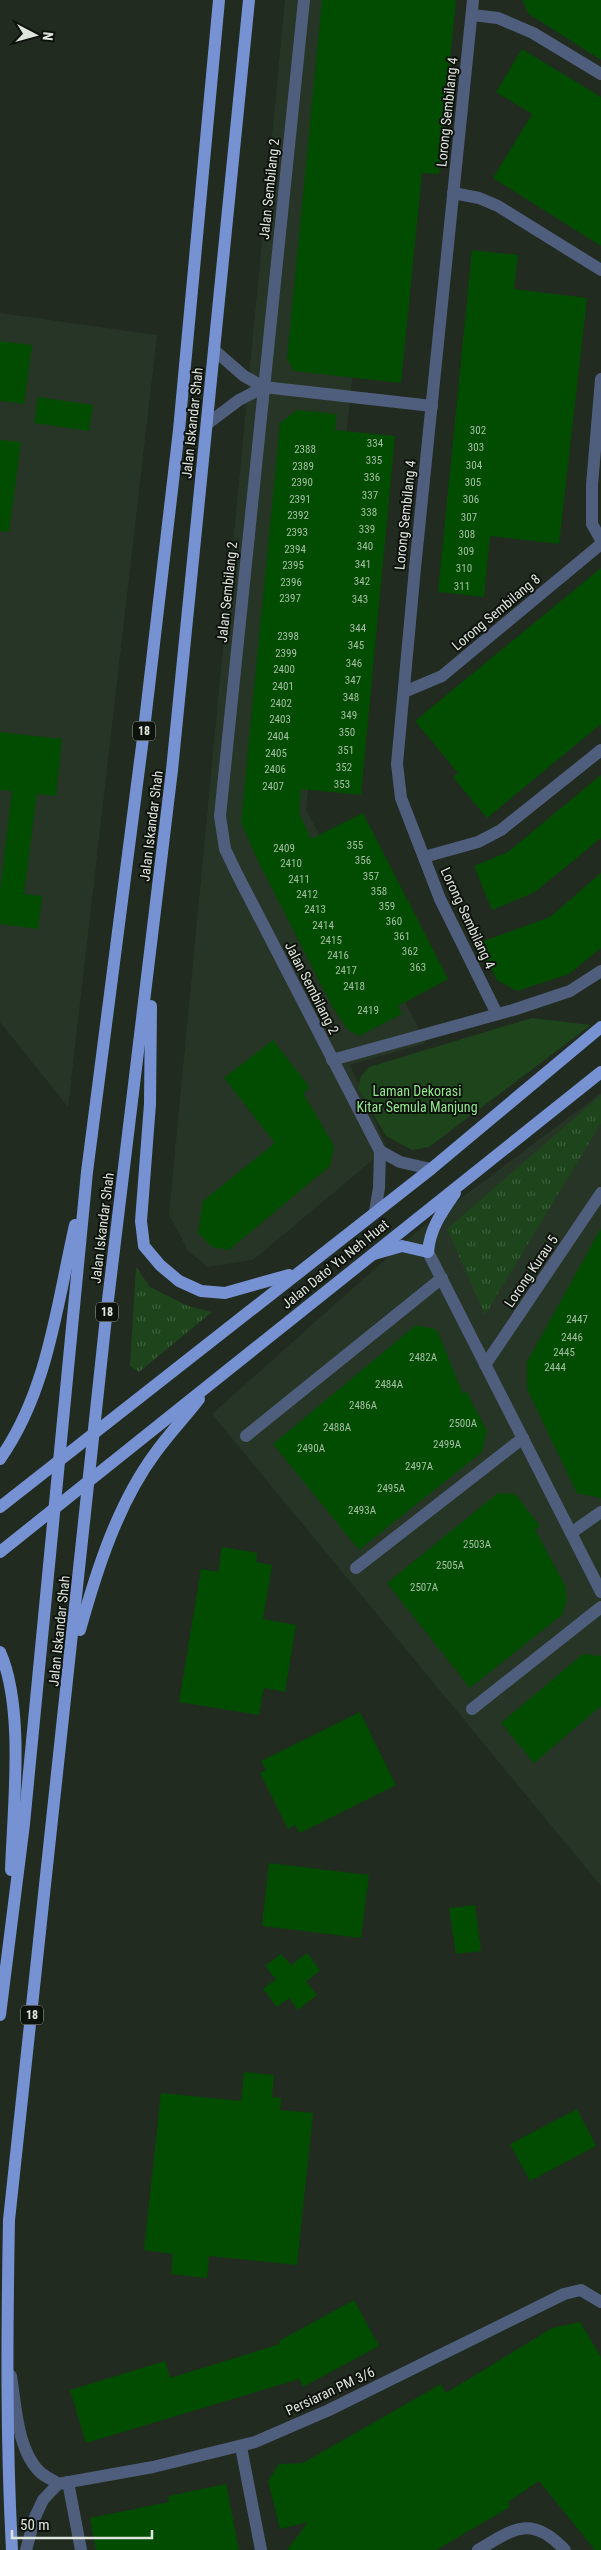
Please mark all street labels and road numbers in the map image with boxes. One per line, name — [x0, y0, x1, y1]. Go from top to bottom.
street label: Lorong Sembilang 4 — [433, 56, 461, 168]
street label: Jalan Sembilang 2 — [256, 138, 282, 240]
street label: Jalan Iskandar Shah — [178, 367, 206, 479]
street label: Lorong Sembilang 4 — [391, 459, 419, 571]
street label: Jalan Sembilang 2 — [214, 541, 240, 643]
street label: Lorong Sembilang 8 — [449, 570, 543, 653]
road number: 18 — [133, 721, 155, 740]
street label: Jalan Iskandar Shah — [136, 770, 166, 882]
street label: Lorong Sembilang 4 — [438, 865, 499, 971]
street label: Jalan Sembilang 2 — [282, 939, 342, 1037]
street label: Jalan Iskandar Shah — [87, 1172, 117, 1284]
street label: Jalan Dato' Yu Neh Huat — [279, 1216, 391, 1312]
street label: Lorong Kurau 5 — [501, 1232, 561, 1310]
road number: 18 — [96, 1302, 118, 1321]
street label: Jalan Iskandar Shah — [45, 1575, 73, 1687]
road number: 18 — [21, 2006, 43, 2024]
street label: Persiaran PM 3/6 — [283, 2363, 377, 2419]

